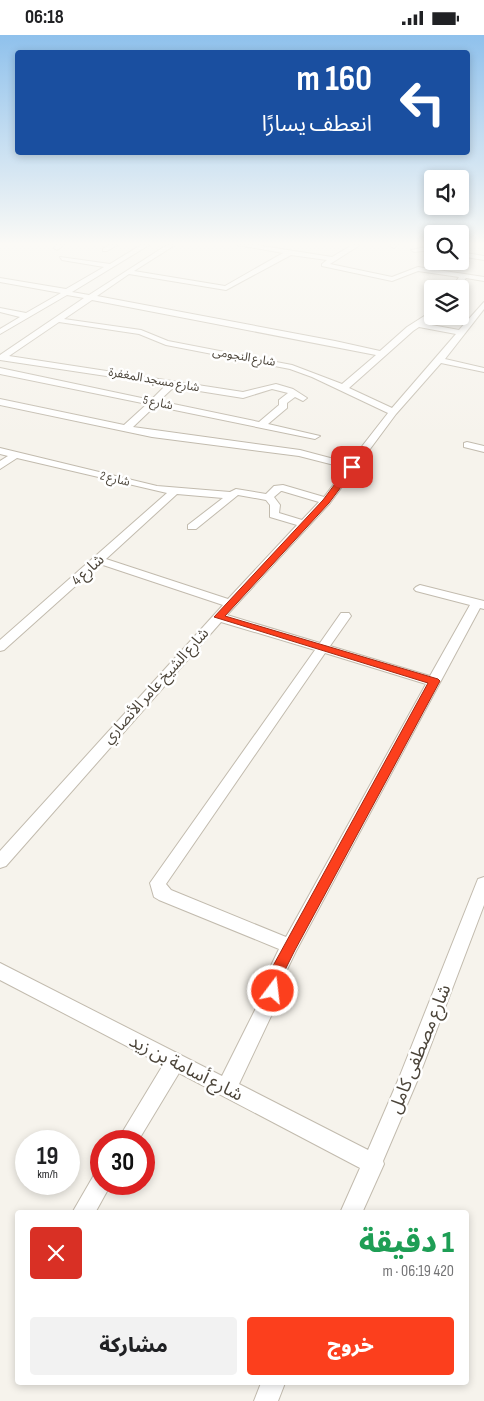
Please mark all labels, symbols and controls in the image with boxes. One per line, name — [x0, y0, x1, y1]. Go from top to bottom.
text: 06:18 — [25, 6, 64, 29]
text: 160 m — [296, 58, 372, 101]
icon: left — [390, 70, 455, 135]
text: انعطف يسارًا — [262, 111, 372, 138]
map controls — [424, 170, 469, 325]
button: sound — [424, 170, 469, 215]
button: search — [424, 225, 469, 270]
button: layers — [424, 280, 469, 325]
street label: شارع النجومى — [211, 344, 277, 371]
street label: شارع مسجد المغفرة — [107, 365, 201, 396]
street label: شارع 5 — [142, 393, 174, 414]
pin — [331, 446, 373, 488]
icon: arrive — [338, 453, 366, 481]
street label: شارع 2 — [98, 468, 131, 491]
street label: شارع 4 — [68, 550, 110, 591]
street label: شارع الشيخ عامر الأنصاري — [99, 624, 215, 749]
position arrow — [246, 964, 298, 1016]
street label: شارع مصطفى كامل — [385, 981, 458, 1118]
street label: شارع أسامة بن زيد — [124, 1029, 247, 1108]
speed limit sign: 30 — [90, 1130, 155, 1195]
text: 19 — [37, 1141, 58, 1172]
text: km/h — [37, 1167, 58, 1182]
text: 1 دقيقة — [359, 1225, 454, 1261]
button: close — [30, 1227, 82, 1279]
text: 420 m · 06:19 — [383, 1262, 454, 1281]
button: مشاركة — [30, 1317, 237, 1375]
button: خروج — [247, 1317, 454, 1375]

